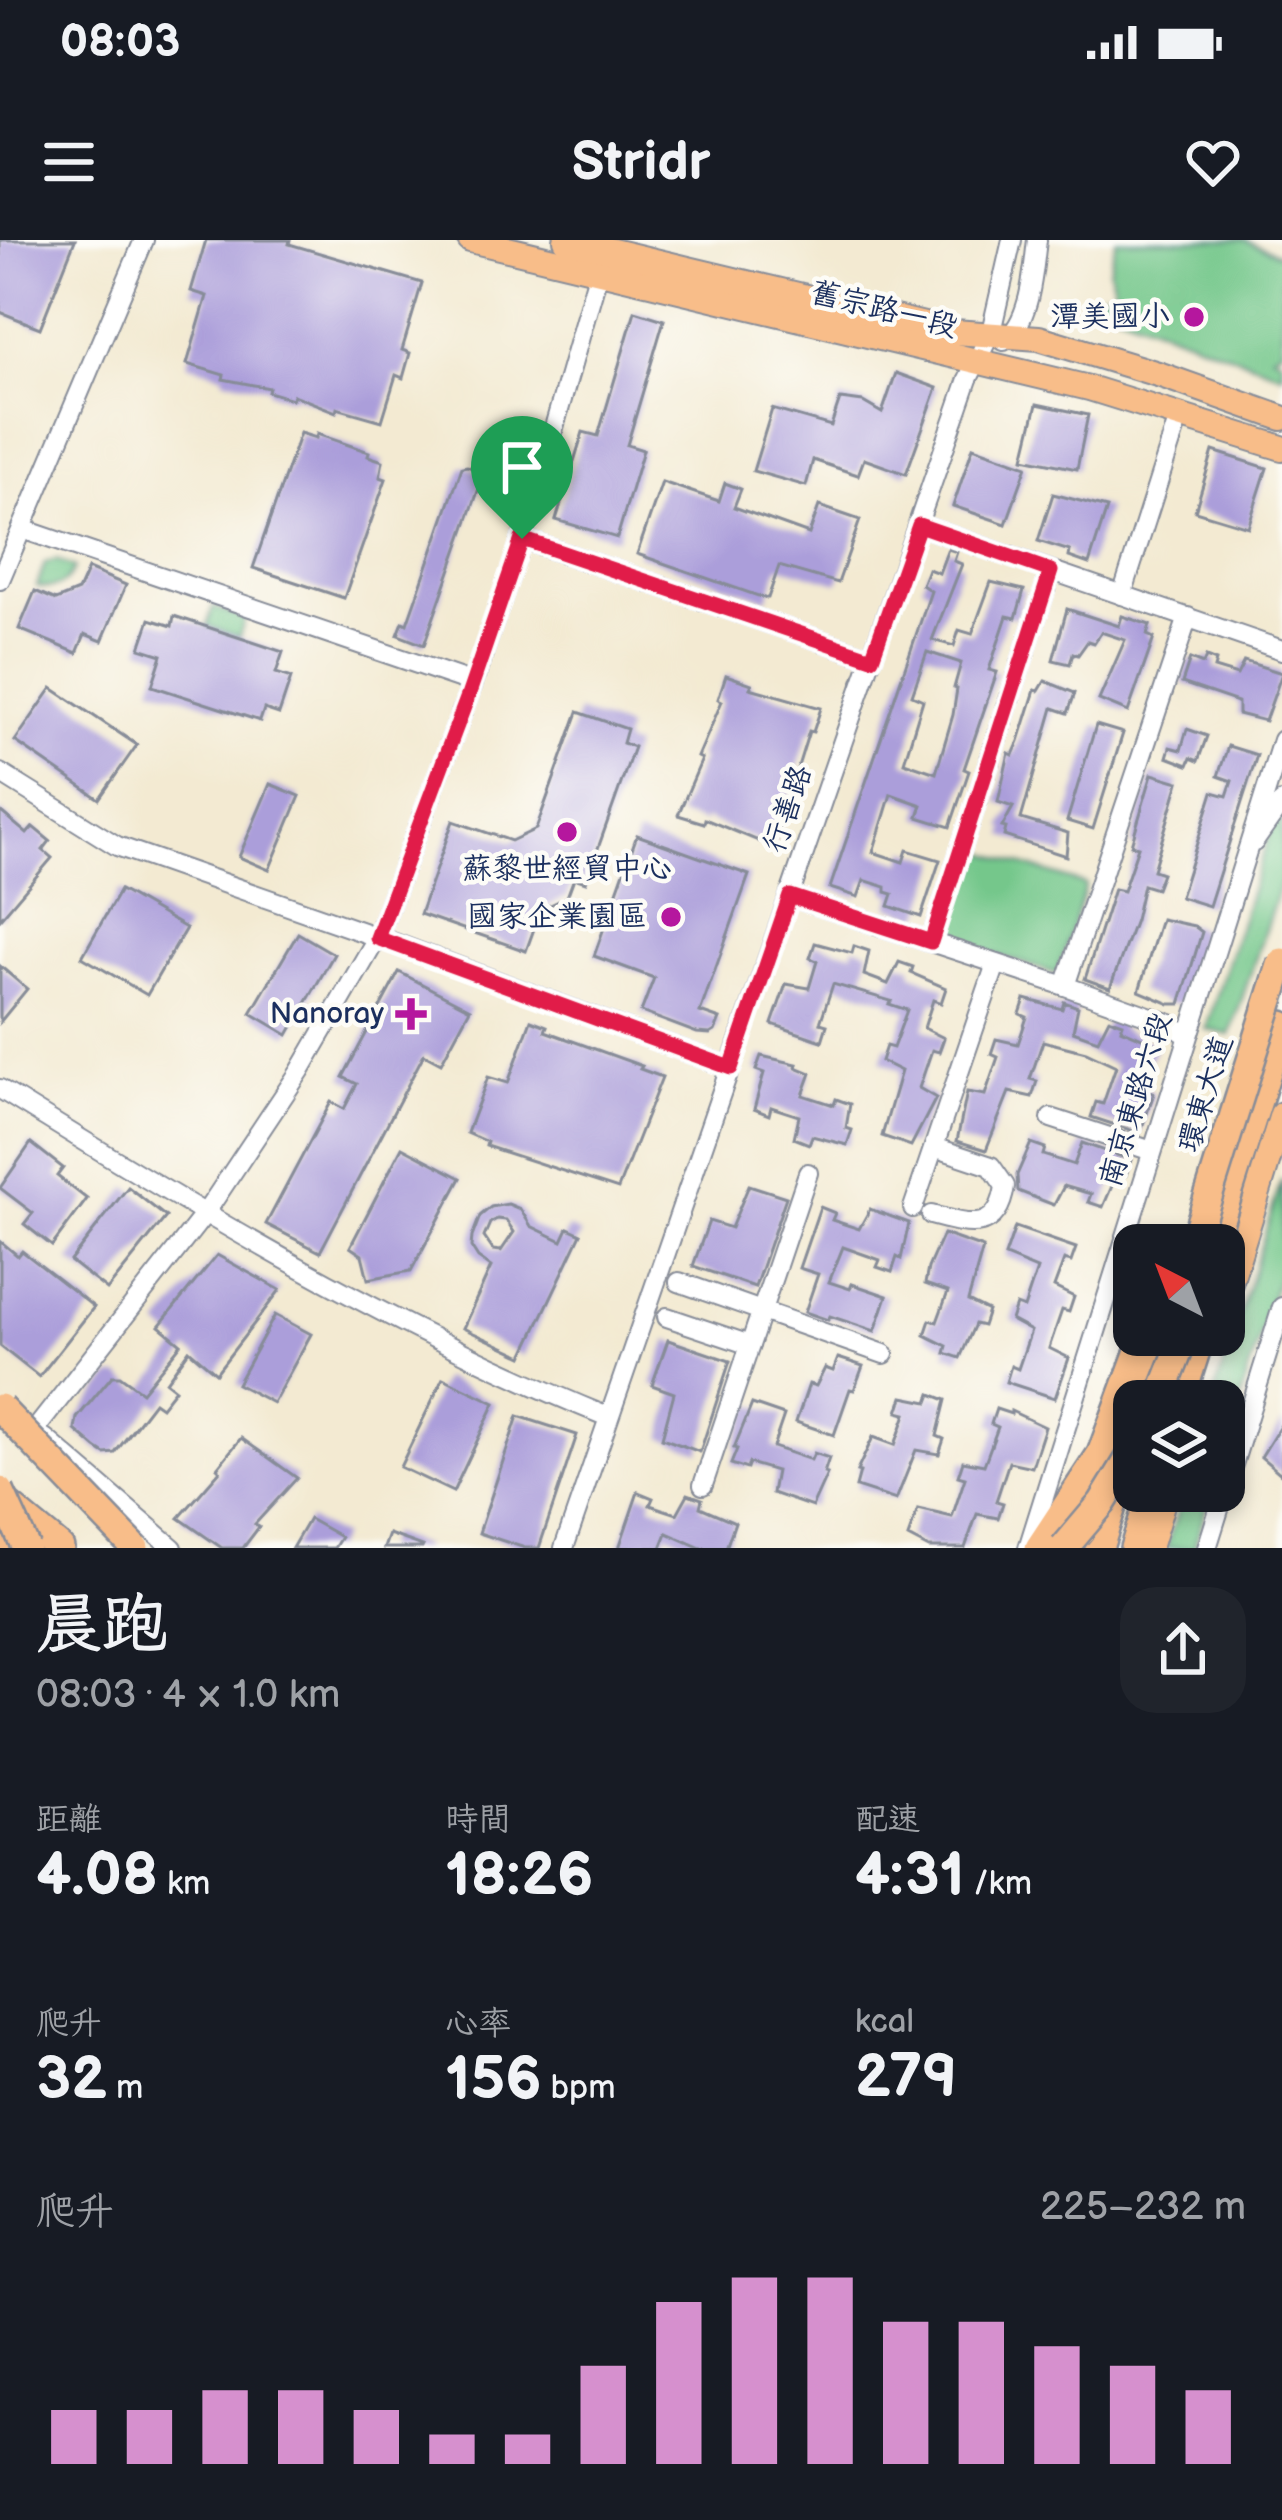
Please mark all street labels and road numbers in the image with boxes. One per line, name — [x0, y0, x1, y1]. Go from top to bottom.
street label: 舊宗路一段 — [807, 274, 961, 346]
street label: 行善路 — [756, 761, 820, 857]
street label: 南京東路六段 — [1092, 1009, 1180, 1191]
street label: 環東大道 — [1171, 1031, 1241, 1157]

